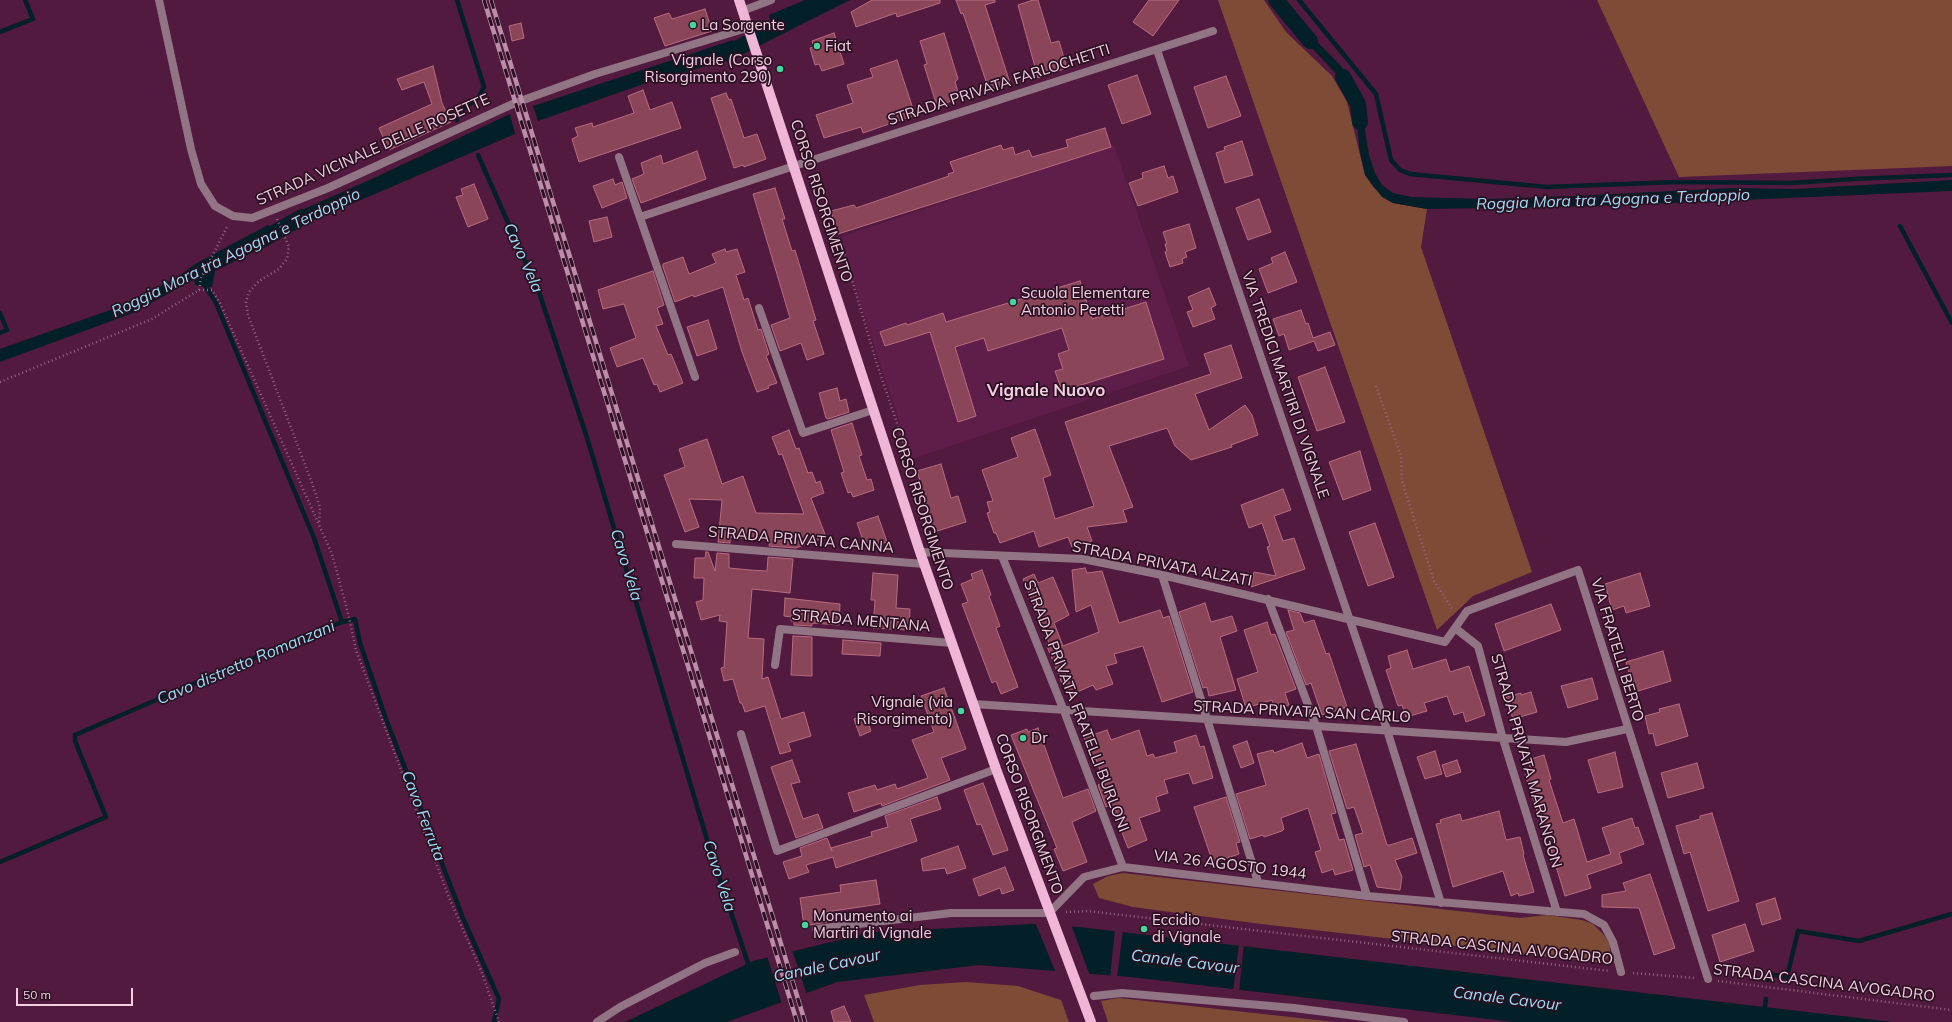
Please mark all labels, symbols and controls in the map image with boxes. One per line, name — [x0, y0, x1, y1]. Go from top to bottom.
place label: La Sorgente — [701, 16, 785, 34]
marker: La Sorgente — [688, 20, 698, 30]
place label: Fiat — [825, 37, 851, 55]
marker: Fiat — [812, 41, 822, 51]
street label: STRADA PRIVATA FARLOCHETTI — [886, 41, 1112, 129]
place label: Vignale (Corso Risorgimento 290) — [645, 51, 772, 86]
marker: Vignale (Corso Risorgimento 290) — [775, 64, 785, 74]
street label: STRADA VICINALE DELLE ROSETTE — [254, 90, 492, 210]
street label: CORSO RISORGIMENTO — [786, 117, 856, 285]
water label: Roggia Mora tra Agogna e Terdoppio — [109, 184, 363, 322]
water label: Roggia Mora tra Agogna e Terdoppio — [1476, 186, 1750, 214]
water label: Cavo Vela — [499, 220, 547, 296]
street label: VIA TREDICI MARTIRI DI VIGNALE — [1238, 269, 1332, 501]
place label: Scuola Elementare Antonio Peretti — [1021, 284, 1150, 319]
marker: Scuola Elementare Antonio Peretti — [1008, 297, 1018, 307]
district label: Vignale Nuovo — [987, 381, 1105, 401]
street label: CORSO RISORGIMENTO — [887, 425, 957, 593]
street label: STRADA PRIVATA CANNA — [707, 523, 895, 557]
water label: Cavo Vela — [606, 527, 646, 603]
street label: STRADA PRIVATA ALZATI — [1071, 538, 1253, 590]
street label: VIA FRATELLI BERTO — [1587, 576, 1647, 724]
street label: STRADA PRIVATA FRATELLI BURLONI — [1020, 578, 1132, 834]
street label: STRADA MENTANA — [791, 606, 931, 636]
water label: Cavo distretto Romanzani — [154, 617, 338, 709]
street label: STRADA PRIVATA MARANGON — [1487, 652, 1565, 870]
place label: Vignale (via Risorgimento) — [857, 693, 953, 728]
street label: STRADA PRIVATA SAN CARLO — [1193, 697, 1411, 727]
marker: Vignale (via Risorgimento) — [956, 706, 966, 716]
place label: Dr — [1031, 729, 1048, 747]
street label: CORSO RISORGIMENTO — [991, 731, 1067, 897]
marker: Dr — [1018, 733, 1028, 743]
water label: Cavo Ferruta — [397, 768, 449, 864]
water label: Cavo Vela — [698, 838, 740, 914]
street label: VIA 26 AGOSTO 1944 — [1153, 847, 1307, 883]
place label: Monumento ai Martiri di Vignale — [813, 907, 932, 942]
place label: Eccidio di Vignale — [1152, 911, 1221, 946]
marker: Monumento ai Martiri di Vignale — [800, 920, 810, 930]
marker: Eccidio di Vignale — [1139, 924, 1149, 934]
street label: STRADA CASCINA AVOGADRO — [1390, 927, 1614, 969]
water label: Canale Cavour — [772, 945, 882, 987]
water label: Canale Cavour — [1130, 946, 1240, 978]
street label: STRADA CASCINA AVOGADRO — [1712, 960, 1936, 1006]
scale bar — [18, 980, 135, 1006]
water label: Canale Cavour — [1452, 983, 1562, 1015]
text: 50 m — [23, 987, 51, 1002]

